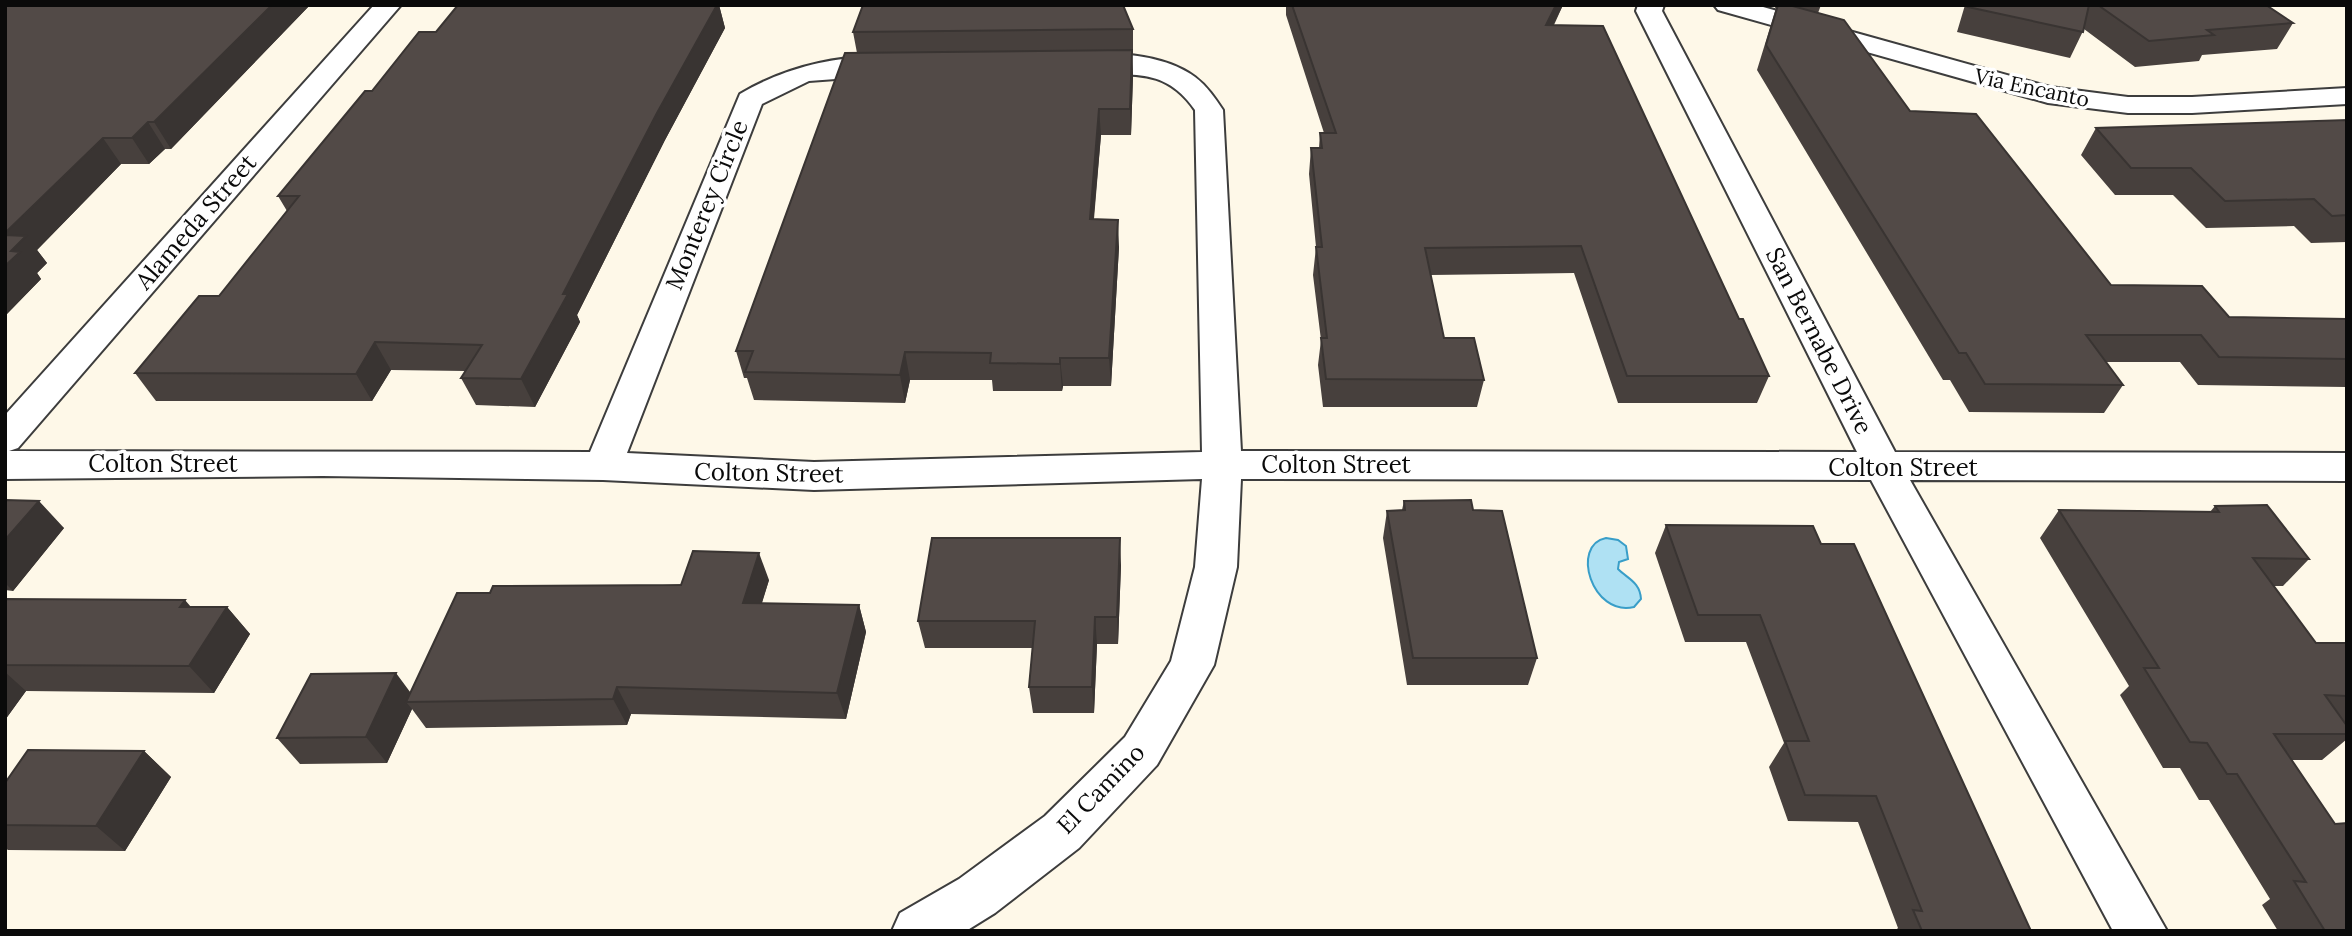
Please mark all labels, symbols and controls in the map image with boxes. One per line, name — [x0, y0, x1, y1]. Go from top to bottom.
street label: Via Encanto — [1971, 62, 2092, 113]
street label: Monterey Circle — [658, 115, 755, 294]
street label: Alameda Street — [128, 147, 263, 297]
street label: San Bernabe Drive — [1759, 242, 1880, 439]
street label: Colton Street — [88, 448, 239, 479]
street label: Colton Street — [1261, 449, 1412, 480]
street label: Colton Street — [1828, 452, 1979, 483]
street label: Colton Street — [694, 456, 845, 489]
street label: El Camino — [1050, 737, 1151, 840]

